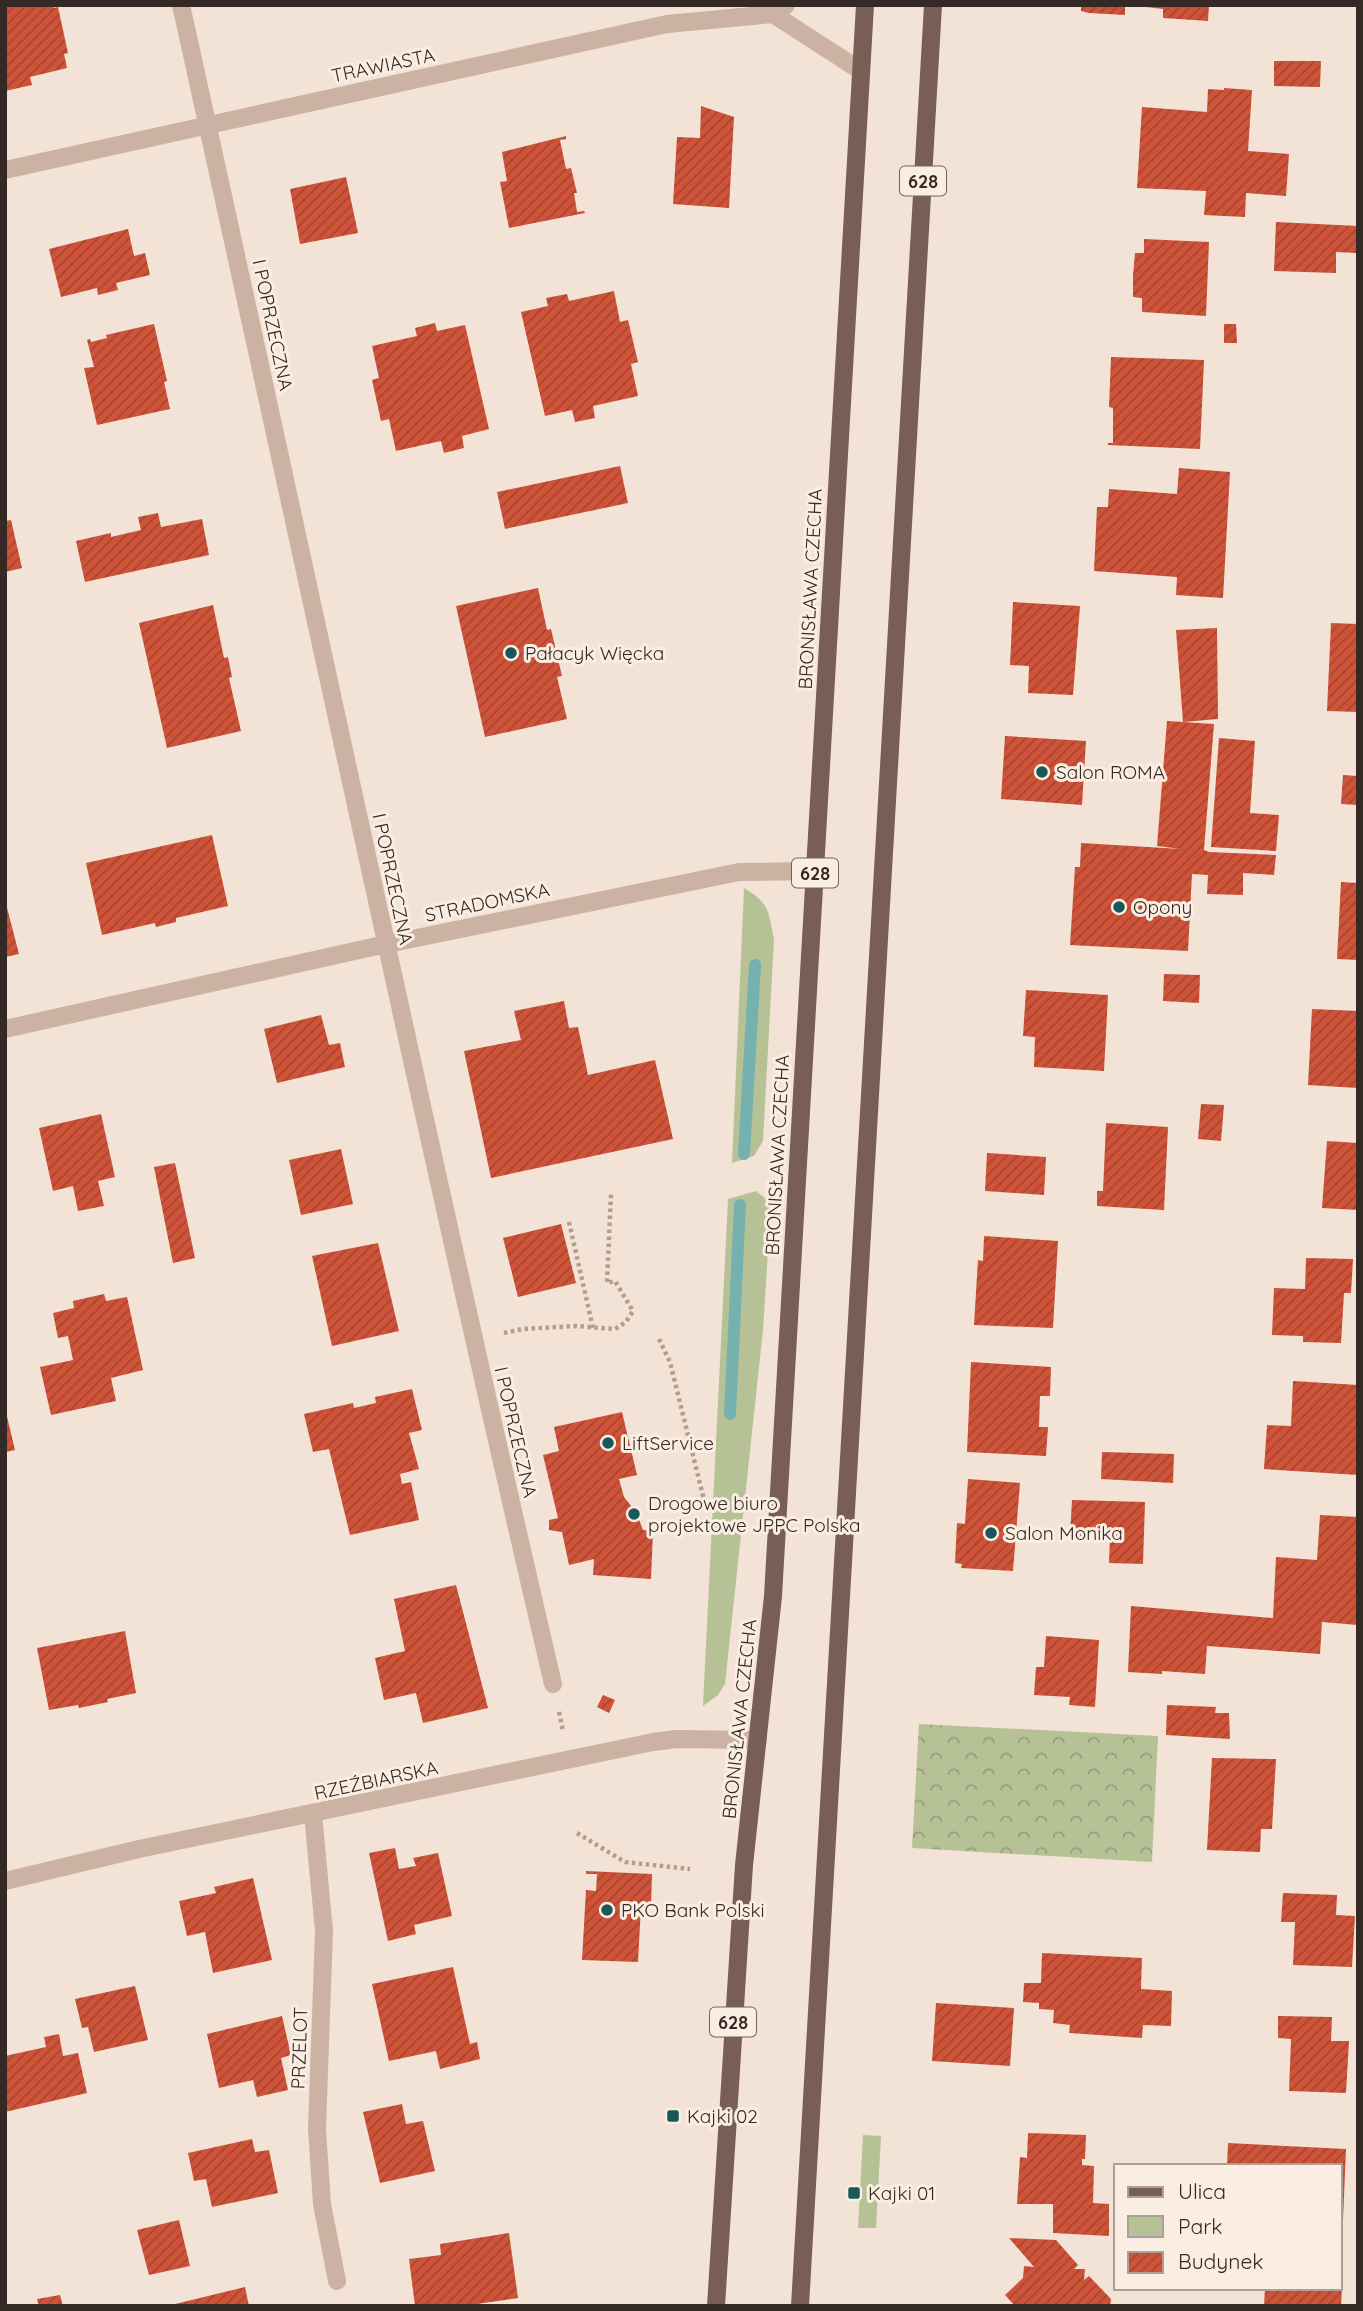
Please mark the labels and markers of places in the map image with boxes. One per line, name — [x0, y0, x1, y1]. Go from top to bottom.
place label: Pałacyk Więcka — [525, 641, 664, 665]
marker: Pałacyk Więcka — [503, 645, 519, 661]
place label: Salon ROMA — [1056, 760, 1165, 784]
marker: Salon ROMA — [1034, 764, 1050, 780]
place label: Opony — [1133, 895, 1192, 919]
marker: Opony — [1111, 899, 1127, 915]
place label: LiftService — [622, 1431, 714, 1455]
marker: LiftService — [600, 1435, 616, 1451]
place label: Drogowe biuro projektowe JPPC Polska — [648, 1491, 861, 1537]
marker: Drogowe biuro projektowe JPPC Polska — [626, 1506, 642, 1522]
place label: Salon Monika — [1005, 1521, 1123, 1545]
marker: Salon Monika — [983, 1525, 999, 1541]
place label: PKO Bank Polski — [621, 1898, 765, 1922]
marker: PKO Bank Polski — [599, 1902, 615, 1918]
place label: Kajki 02 — [687, 2104, 758, 2128]
marker: Kajki 02 — [665, 2108, 681, 2124]
place label: Kajki 01 — [868, 2181, 935, 2205]
marker: Kajki 01 — [846, 2185, 862, 2201]

